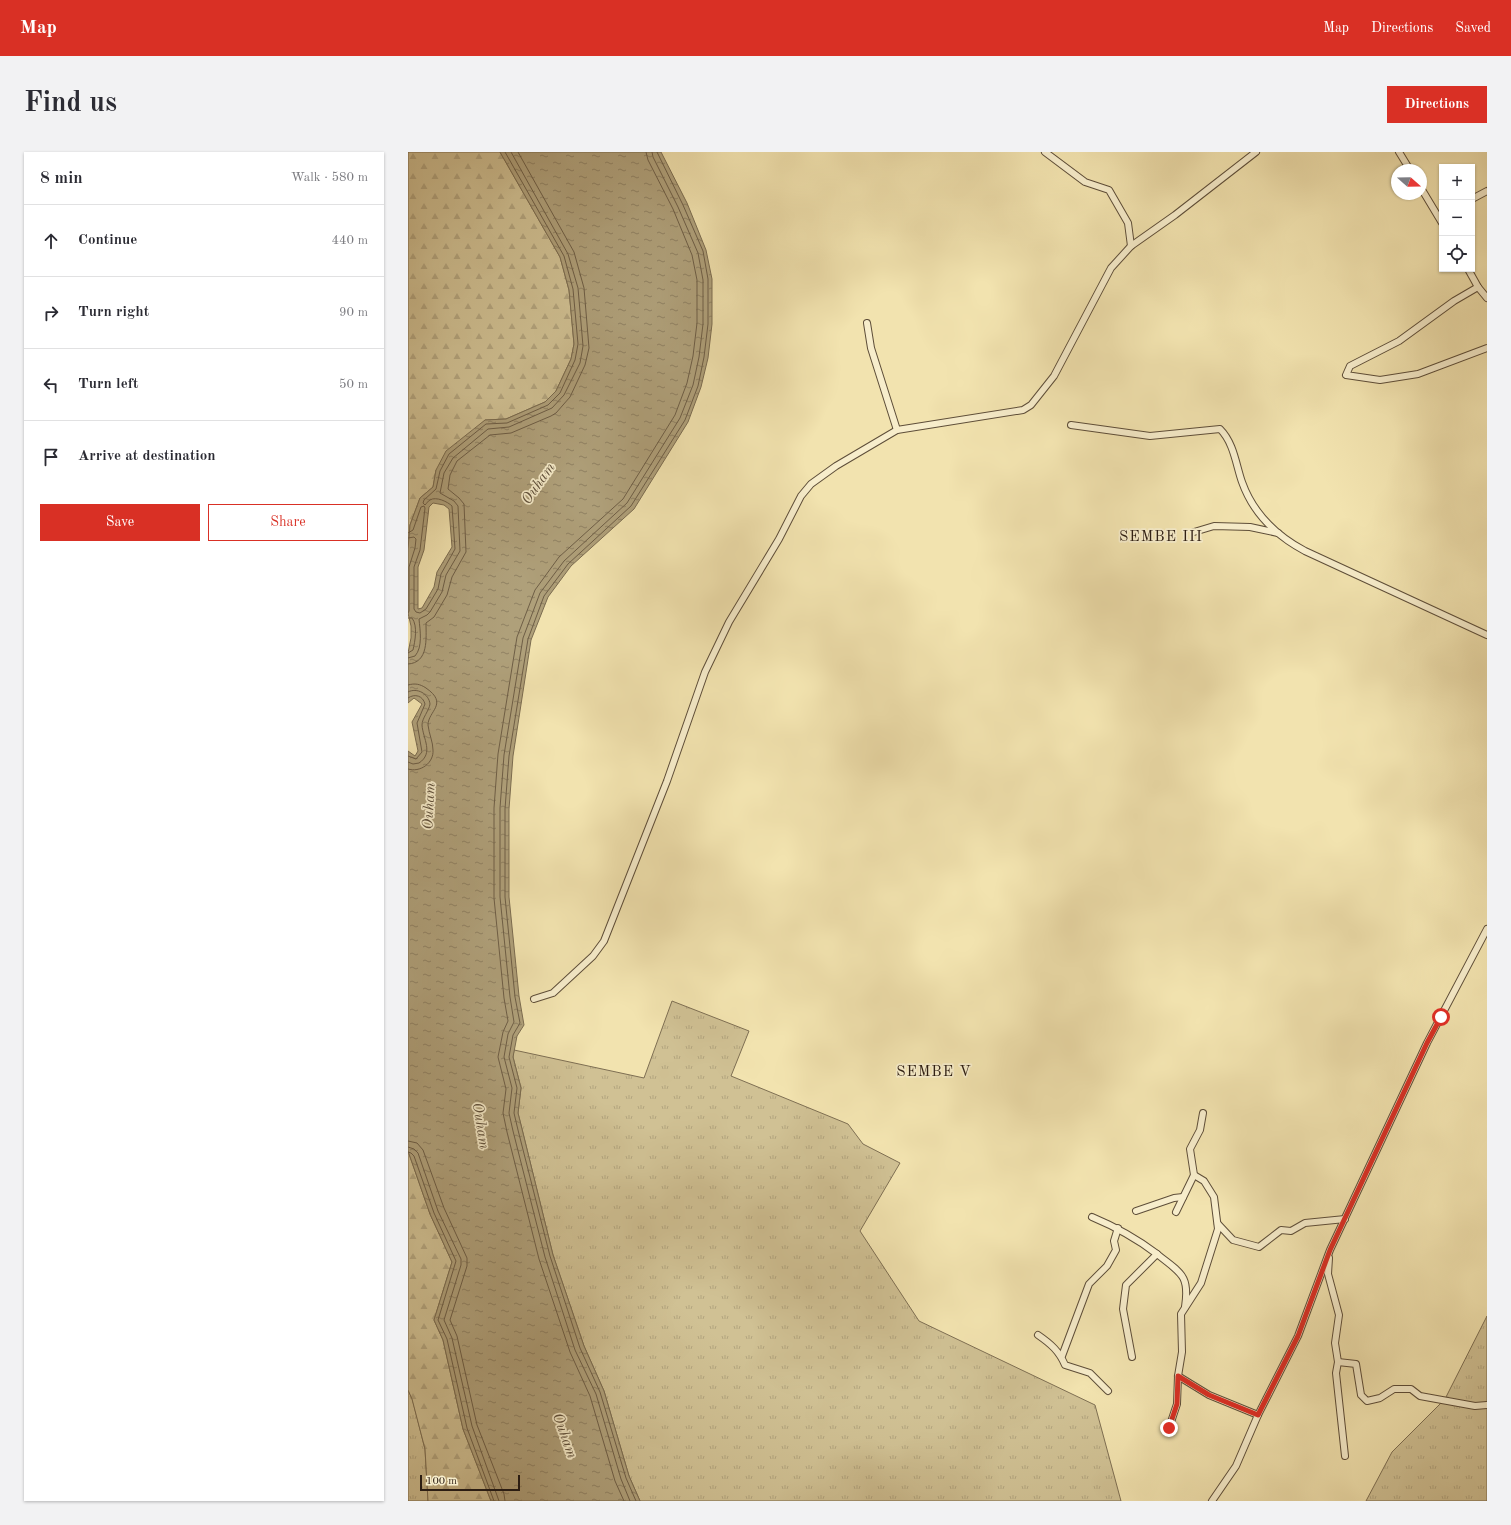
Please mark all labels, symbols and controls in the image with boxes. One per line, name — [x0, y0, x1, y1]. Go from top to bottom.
text: Map — [20, 19, 57, 38]
text: Map — [1323, 21, 1349, 35]
text: Directions — [1371, 21, 1433, 35]
text: Saved — [1455, 21, 1491, 35]
button: Directions — [1387, 86, 1487, 123]
text: Find us — [24, 90, 117, 118]
north arrow — [1391, 164, 1427, 200]
map controls — [1439, 164, 1475, 272]
button: + — [1439, 164, 1475, 200]
text: 8 min — [40, 170, 83, 187]
text: Walk · 580 m — [291, 171, 368, 184]
button: − — [1439, 200, 1475, 236]
icon: ahead — [40, 230, 62, 252]
text: Continue — [78, 233, 137, 248]
text: 440 m — [331, 234, 368, 247]
button: locate — [1439, 236, 1475, 272]
icon: right — [40, 302, 62, 324]
text: Turn right — [78, 305, 149, 320]
text: 90 m — [339, 306, 368, 319]
icon: left — [40, 374, 62, 396]
text: Turn left — [78, 377, 138, 392]
text: 50 m — [339, 378, 368, 391]
icon: arrive — [40, 446, 62, 468]
text: Arrive at destination — [78, 449, 216, 464]
water label: Ouham — [519, 460, 559, 508]
button: Save — [40, 504, 200, 541]
button: Share — [208, 504, 368, 541]
district label: SEMBE III — [1119, 530, 1203, 545]
water label: Ouham — [421, 782, 439, 830]
route start — [1432, 1008, 1450, 1026]
district label: SEMBE V — [896, 1065, 972, 1080]
water label: Ouham — [469, 1102, 491, 1150]
water label: Ouham — [549, 1411, 579, 1461]
route end — [1160, 1419, 1178, 1437]
scale bar — [420, 1473, 520, 1492]
text: 100 m — [426, 1476, 457, 1487]

